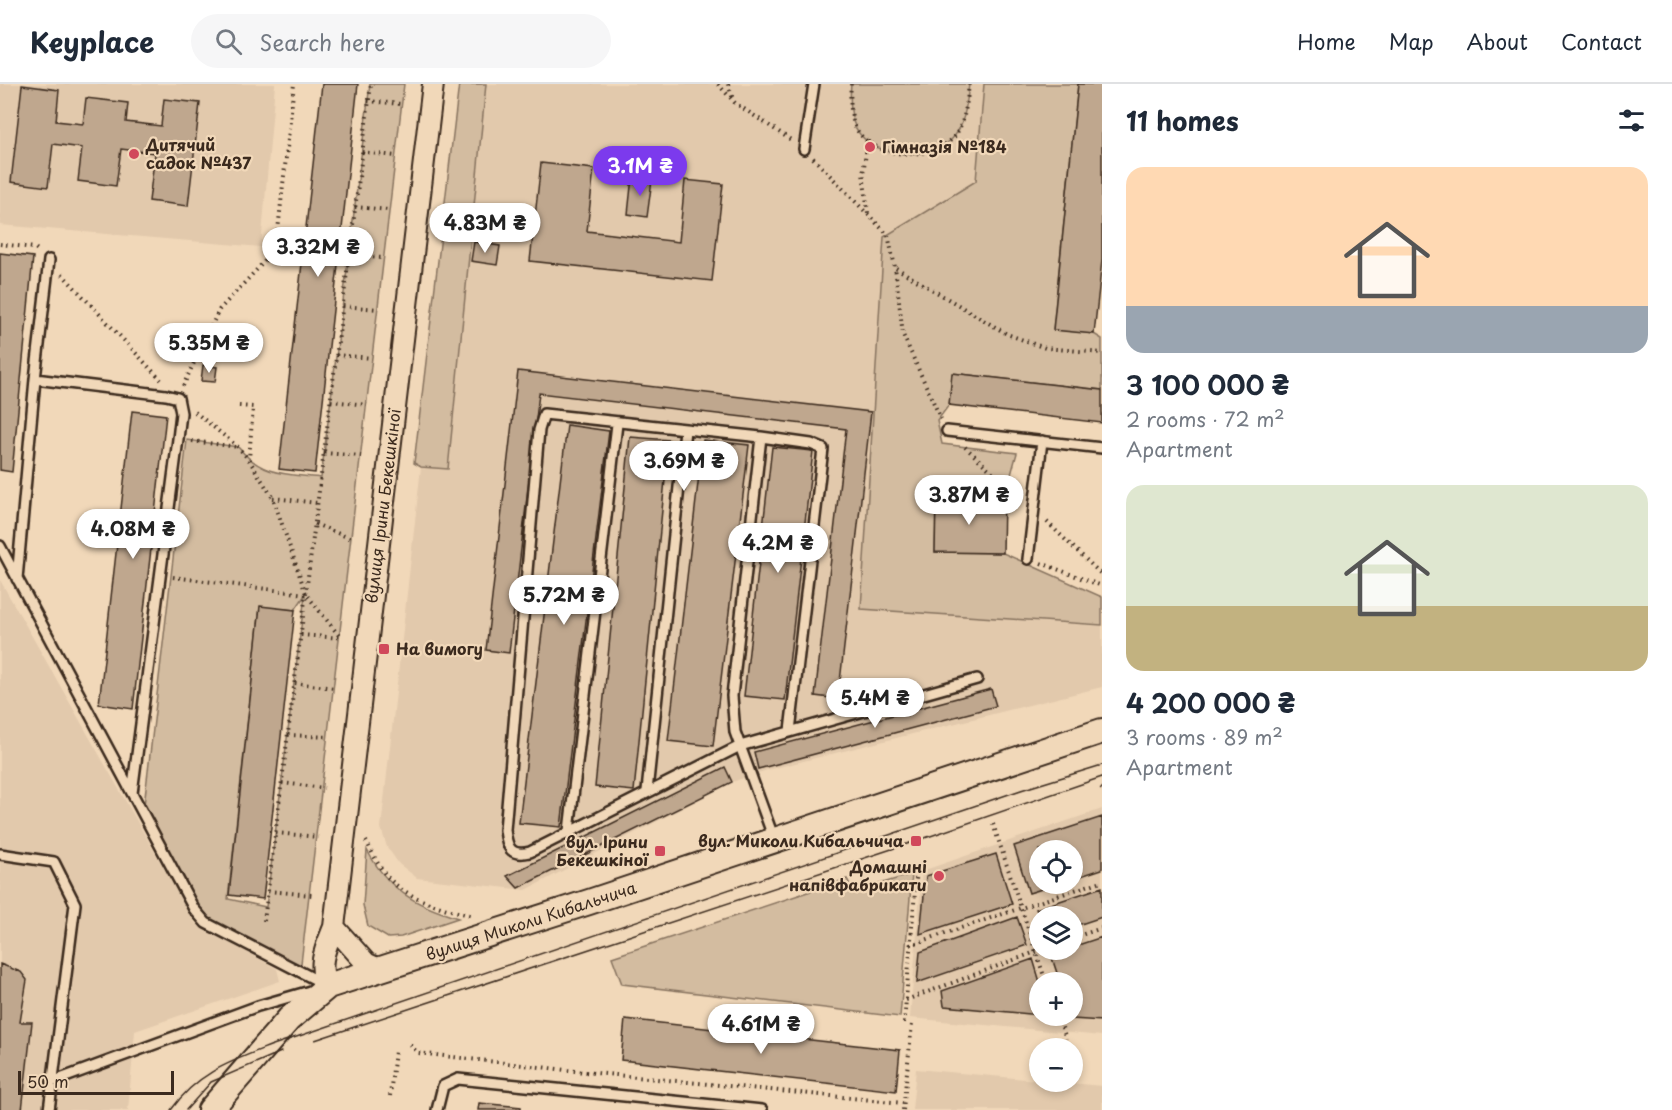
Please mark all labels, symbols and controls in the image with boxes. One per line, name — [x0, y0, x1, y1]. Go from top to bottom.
search box — [191, 14, 611, 68]
text: Keyplace — [30, 20, 155, 63]
icon: search — [212, 25, 245, 58]
text: Search here — [260, 25, 385, 58]
text: Home — [1297, 25, 1356, 57]
text: Map — [1389, 25, 1434, 57]
text: About — [1467, 25, 1528, 57]
text: Contact — [1561, 25, 1642, 57]
text: 11 homes — [1126, 101, 1239, 140]
icon: filters — [1615, 104, 1648, 137]
place label: Дитячий садок №437 — [145, 132, 251, 174]
place label: Гімназія №184 — [882, 134, 1007, 158]
marker: Гімназія №184 — [863, 140, 877, 154]
pin: 3.1M ₴ — [591, 146, 689, 197]
marker: Дитячий садок №437 — [127, 147, 141, 161]
text: 3.1M ₴ — [607, 150, 673, 180]
pin: 4.83M ₴ — [430, 203, 540, 254]
icon: home — [1333, 206, 1441, 314]
text: 4.83M ₴ — [443, 207, 527, 237]
pin: 3.32M ₴ — [263, 227, 373, 278]
text: 3.32M ₴ — [276, 231, 360, 261]
pin: 5.35M ₴ — [154, 323, 264, 374]
text: 5.35M ₴ — [168, 327, 250, 357]
text: 3 100 000 ₴ — [1126, 365, 1289, 404]
text: 2 rooms · 72 m² — [1126, 404, 1285, 434]
street label: вулиця Ірини Бекешкіної — [358, 406, 406, 605]
text: Apartment — [1126, 434, 1233, 464]
pin: 3.69M ₴ — [629, 441, 739, 492]
text: 3.69M ₴ — [643, 445, 725, 475]
pin: 3.87M ₴ — [914, 475, 1024, 526]
text: 3.87M ₴ — [929, 479, 1010, 509]
pin: 4.08M ₴ — [78, 509, 188, 560]
text: 4.08M ₴ — [91, 513, 175, 543]
pin: 4.2M ₴ — [729, 523, 827, 574]
icon: home — [1333, 524, 1441, 632]
text: 4.2M ₴ — [742, 527, 814, 557]
pin: 5.72M ₴ — [509, 575, 619, 626]
text: 5.72M ₴ — [523, 579, 605, 609]
place label: На вимогу — [396, 636, 483, 660]
marker: На вимогу — [377, 642, 391, 656]
pin: 5.4M ₴ — [826, 678, 924, 729]
text: 5.4M ₴ — [840, 682, 910, 712]
text: 4 200 000 ₴ — [1126, 683, 1295, 722]
text: 3 rooms · 89 m² — [1126, 722, 1283, 752]
text: Apartment — [1126, 752, 1233, 782]
place label: вул. Миколи Кибальчича — [698, 828, 904, 852]
place label: вул. Ірини Бекешкіної — [556, 829, 649, 871]
marker: вул. Миколи Кибальчича — [909, 834, 923, 848]
map controls — [1029, 840, 1083, 1092]
button: locate — [1029, 840, 1083, 894]
marker: вул. Ірини Бекешкіної — [653, 844, 667, 858]
place label: Домашні напівфабрикати — [789, 854, 927, 896]
marker: Домашні напівфабрикати — [932, 869, 946, 883]
street label: вулиця Миколи Кибальчича — [422, 875, 639, 966]
button: layers — [1029, 906, 1083, 960]
button: + — [1029, 972, 1083, 1026]
pin: 4.61M ₴ — [706, 1004, 816, 1055]
text: 4.61M ₴ — [721, 1008, 801, 1038]
button: − — [1029, 1038, 1083, 1092]
scale bar — [18, 1068, 174, 1096]
text: 50 m — [27, 1069, 68, 1093]

